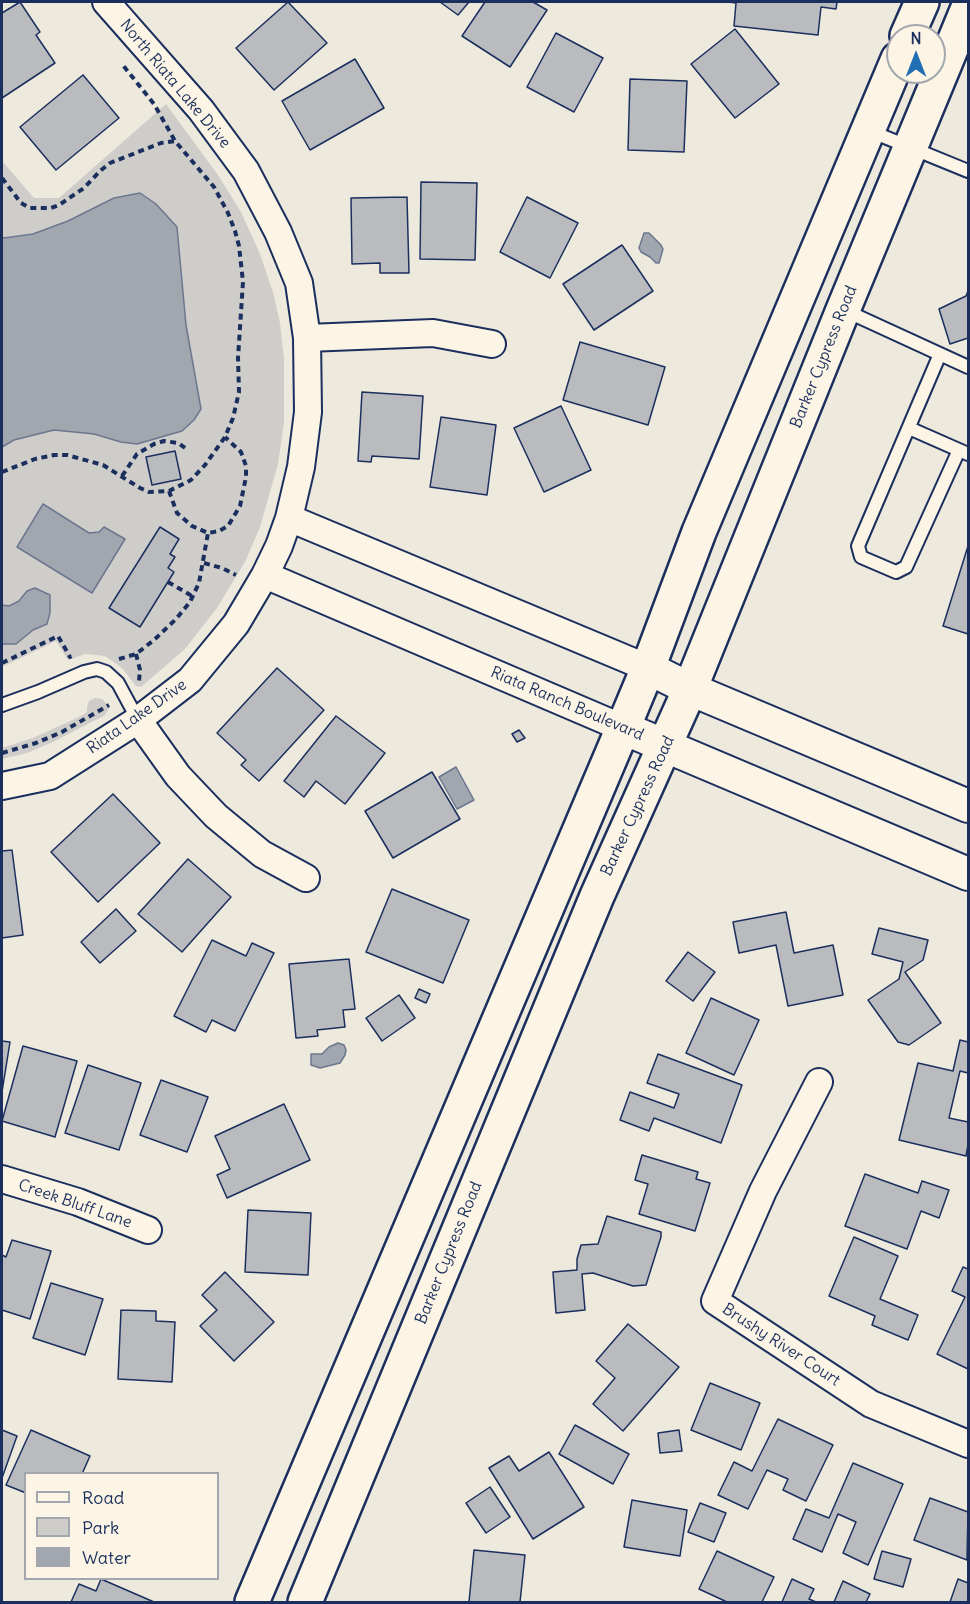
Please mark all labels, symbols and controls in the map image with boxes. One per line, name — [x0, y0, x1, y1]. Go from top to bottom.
street label: North Riata Lake Drive — [116, 16, 234, 152]
north arrow — [886, 24, 946, 84]
text: N — [910, 28, 922, 48]
street label: Barker Cypress Road — [787, 283, 861, 431]
street label: Riata Ranch Boulevard — [488, 663, 646, 745]
street label: Riata Lake Drive — [83, 676, 191, 758]
street label: Barker Cypress Road — [597, 733, 679, 879]
street label: Creek Bluff Lane — [16, 1176, 134, 1232]
street label: Barker Cypress Road — [412, 1179, 486, 1327]
street label: Brushy River Court — [718, 1300, 844, 1390]
legend — [24, 1472, 219, 1580]
text: Road — [82, 1486, 124, 1509]
text: Park — [82, 1516, 119, 1539]
text: Water — [82, 1546, 131, 1569]

